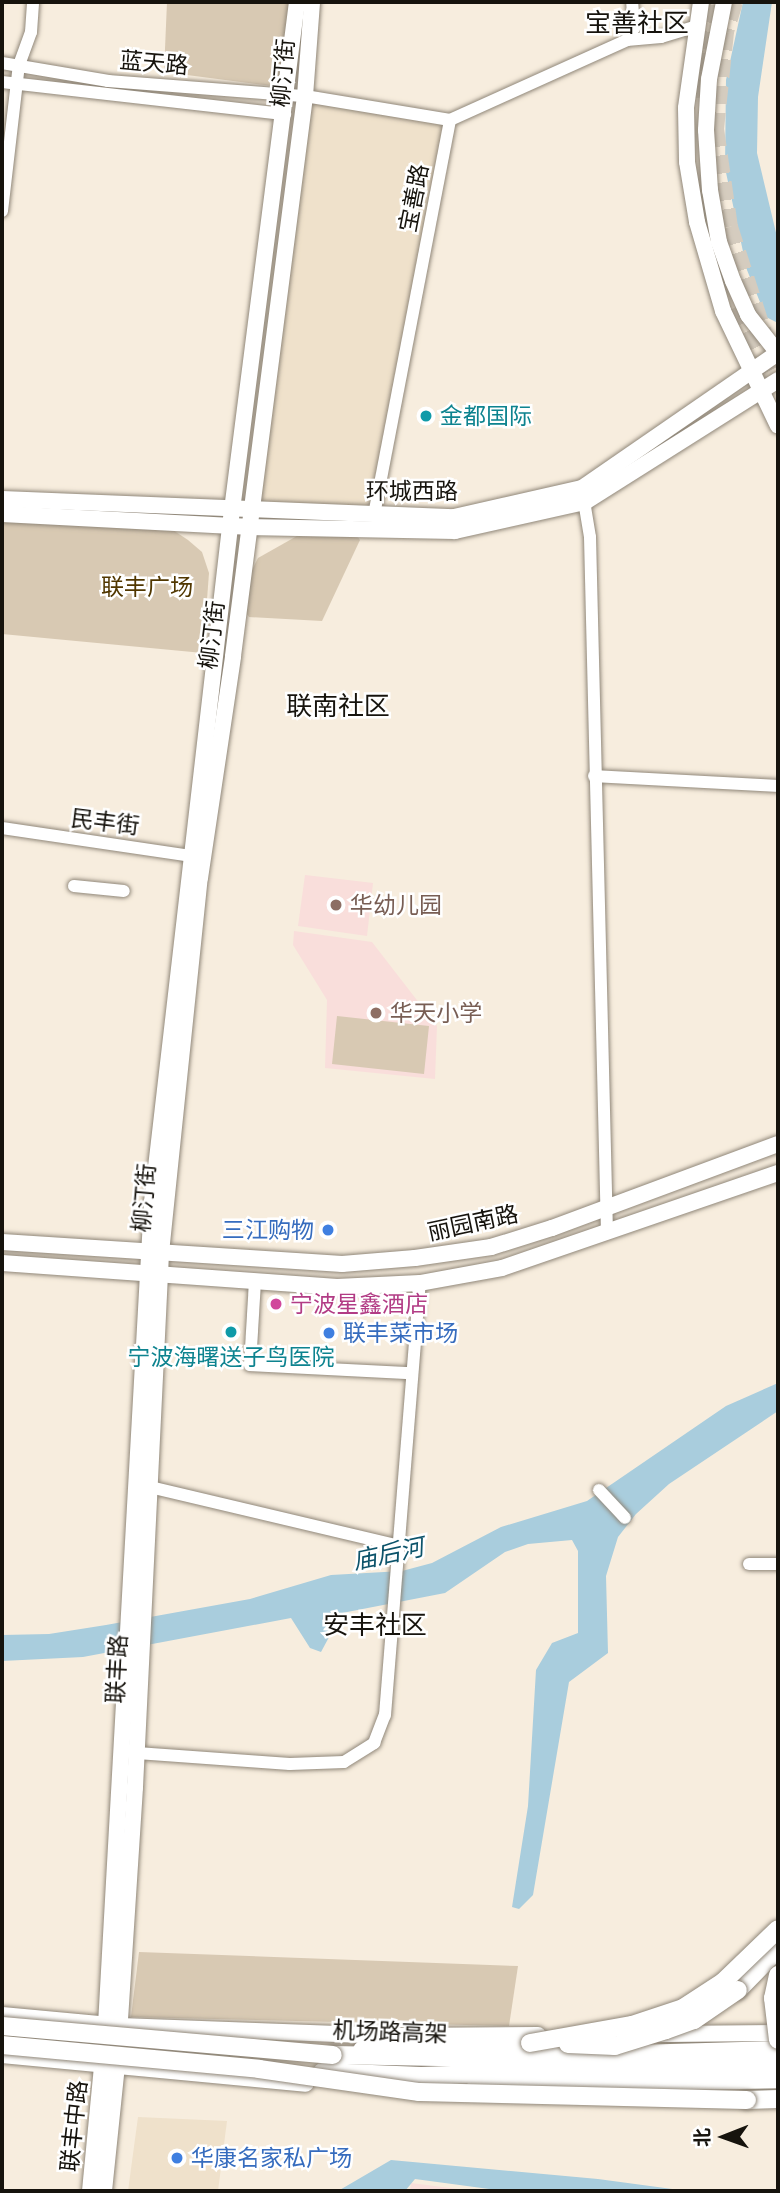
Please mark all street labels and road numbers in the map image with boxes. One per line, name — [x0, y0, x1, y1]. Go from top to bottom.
street label: 柳汀街 — [266, 37, 300, 109]
street label: 蓝天路 — [118, 46, 190, 80]
street label: 宝善路 — [394, 162, 434, 234]
street label: 环城西路 — [366, 477, 458, 505]
street label: 柳汀街 — [194, 599, 230, 671]
street label: 民丰街 — [69, 804, 141, 840]
street label: 柳汀街 — [127, 1162, 161, 1234]
street label: 丽园南路 — [425, 1200, 521, 1246]
street label: 联丰路 — [101, 1634, 133, 1704]
street label: 机场路高架 — [332, 2016, 448, 2048]
street label: 联丰中路 — [55, 2079, 93, 2173]

